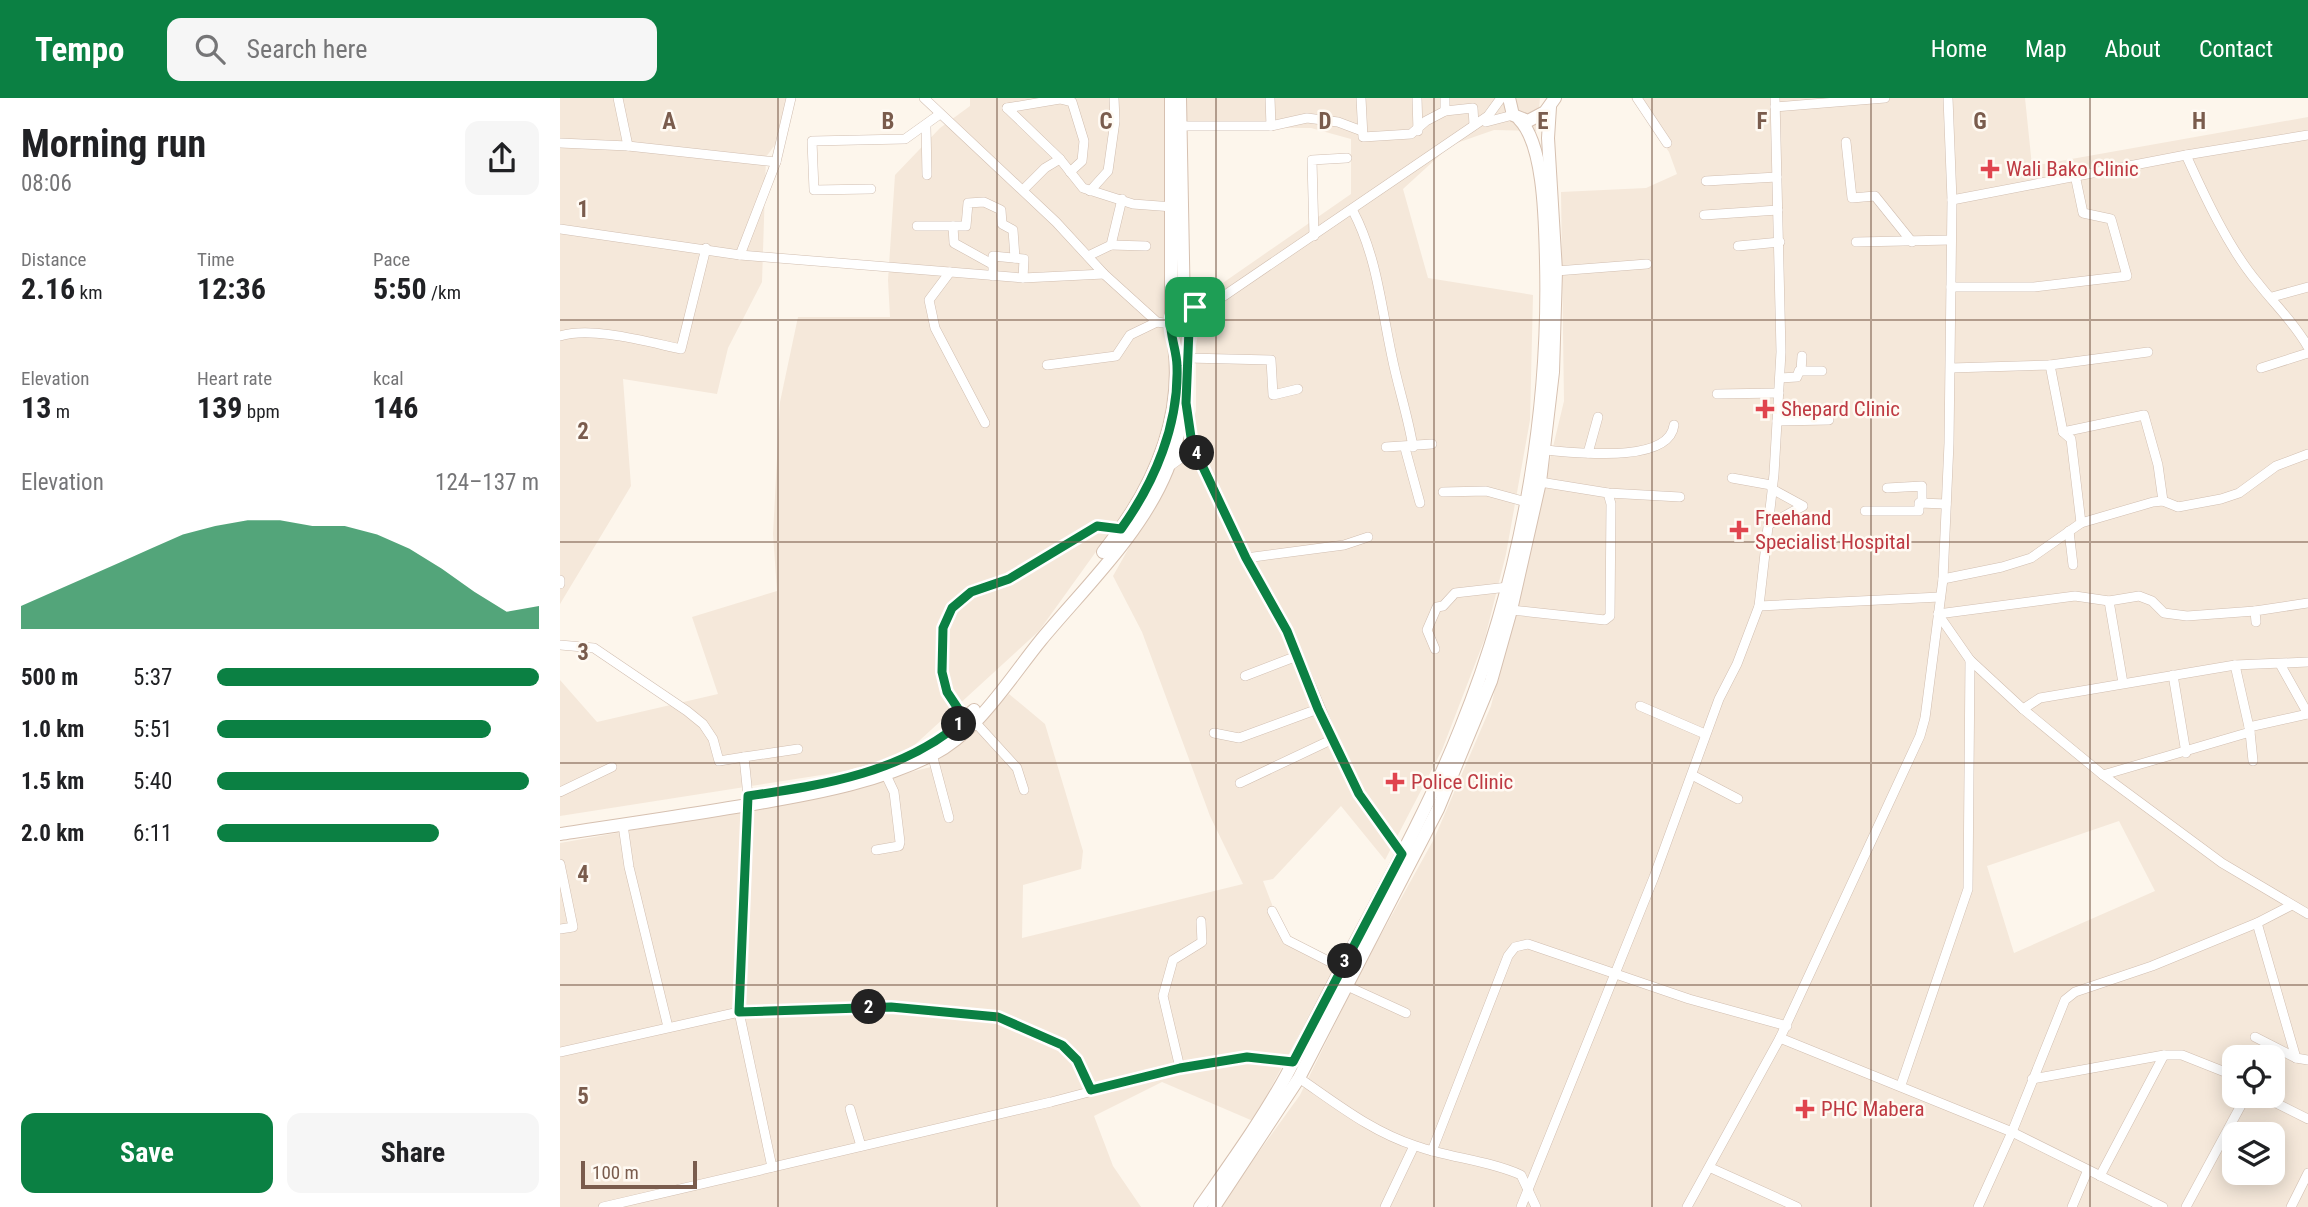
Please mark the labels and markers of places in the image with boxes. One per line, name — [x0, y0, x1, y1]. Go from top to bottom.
place label: Wali Bako Clinic — [2006, 157, 2139, 181]
marker: Wali Bako Clinic — [1980, 159, 2000, 179]
pin — [1165, 277, 1225, 337]
place label: Shepard Clinic — [1781, 397, 1900, 421]
marker: Shepard Clinic — [1755, 399, 1775, 419]
pin: 4 — [1180, 436, 1214, 470]
place label: Freehand Specialist Hospital — [1755, 506, 1910, 554]
marker: Freehand Specialist Hospital — [1729, 520, 1749, 540]
pin: 1 — [942, 706, 976, 742]
place label: Police Clinic — [1411, 770, 1513, 794]
marker: Police Clinic — [1385, 772, 1405, 792]
pin: 3 — [1328, 944, 1362, 978]
pin: 2 — [852, 990, 886, 1024]
place label: PHC Mabera — [1821, 1097, 1925, 1121]
marker: PHC Mabera — [1795, 1099, 1815, 1119]

